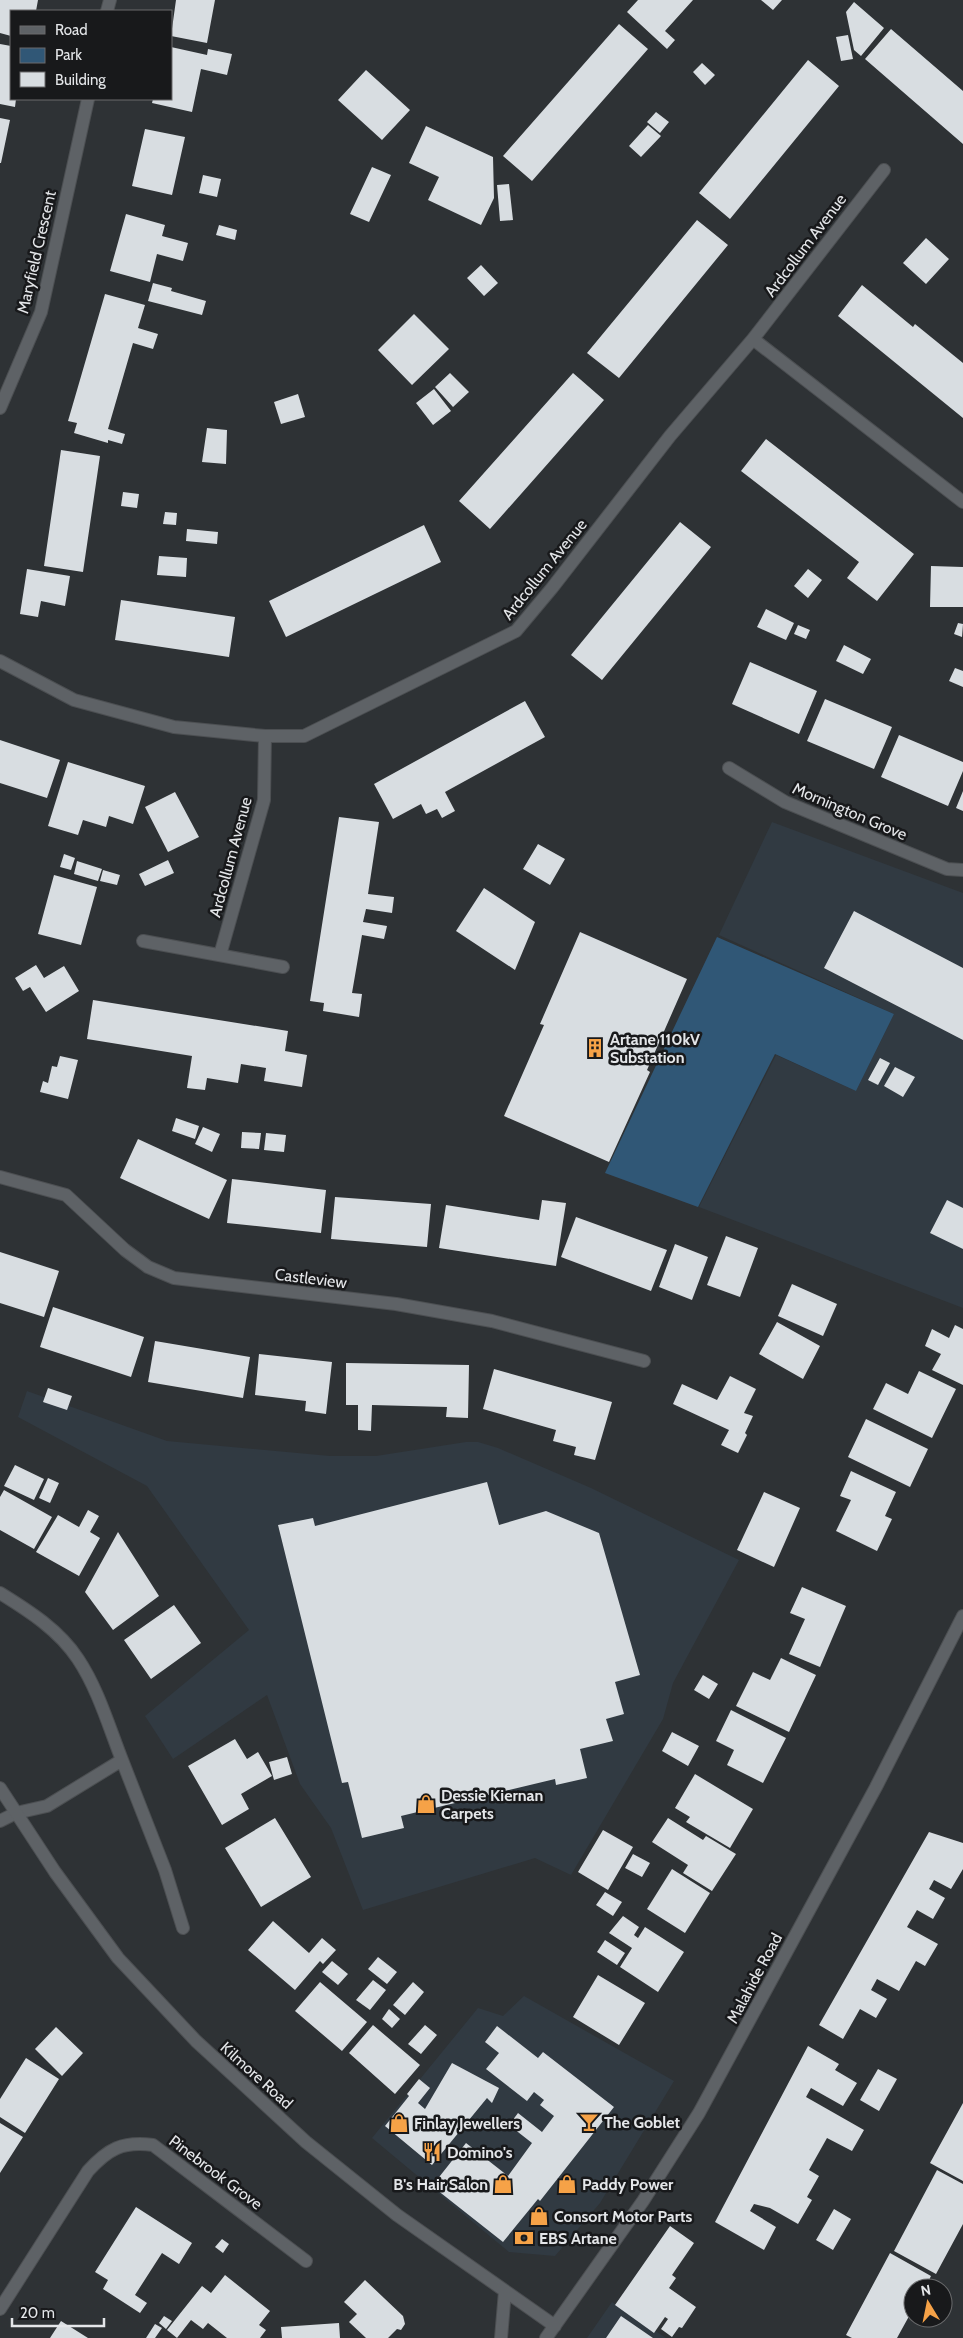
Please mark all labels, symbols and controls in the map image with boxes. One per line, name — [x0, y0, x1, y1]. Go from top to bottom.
legend — [10, 10, 172, 100]
text: Road — [55, 21, 88, 39]
text: Park — [55, 46, 82, 64]
text: Building — [55, 71, 106, 89]
street label: Maryfield Crescent — [13, 188, 60, 316]
street label: Ardcollum Avenue — [761, 190, 850, 300]
street label: Ardcollum Avenue — [498, 515, 591, 623]
street label: Mornington Grove — [790, 779, 910, 844]
street label: Ardcollum Avenue — [205, 795, 256, 919]
place label: Artane 110kV Substation — [610, 1030, 700, 1067]
building icon: Artane 110kV Substation — [584, 1037, 606, 1059]
street label: Castleview — [274, 1265, 348, 1292]
place label: Dessie Kiernan Carpets — [441, 1786, 543, 1823]
shop icon: Dessie Kiernan Carpets — [415, 1793, 437, 1815]
street label: Malahide Road — [723, 1930, 786, 2027]
street label: Kilmore Road — [217, 2038, 297, 2113]
bar icon: The Goblet — [578, 2111, 600, 2133]
shop icon: Finlay Jewellers — [388, 2112, 410, 2134]
place label: The Goblet — [604, 2113, 681, 2132]
place label: Finlay Jewellers — [414, 2114, 520, 2133]
street label: Pinebrook Grove — [165, 2131, 266, 2214]
restaurant icon: Domino's — [421, 2141, 443, 2163]
place label: Domino's — [447, 2143, 513, 2162]
shop icon: B's Hair Salon — [492, 2173, 514, 2195]
shop icon: Paddy Power — [556, 2173, 578, 2195]
place label: B's Hair Salon — [393, 2175, 488, 2194]
place label: Paddy Power — [582, 2175, 674, 2194]
shop icon: Consort Motor Parts — [528, 2205, 550, 2227]
place label: Consort Motor Parts — [554, 2207, 693, 2226]
bank icon: EBS Artane — [513, 2227, 535, 2249]
place label: EBS Artane — [539, 2229, 617, 2248]
north arrow — [903, 2278, 953, 2328]
text: N — [919, 2280, 932, 2300]
scale bar — [12, 2296, 105, 2328]
text: 20 m — [20, 2304, 55, 2322]

